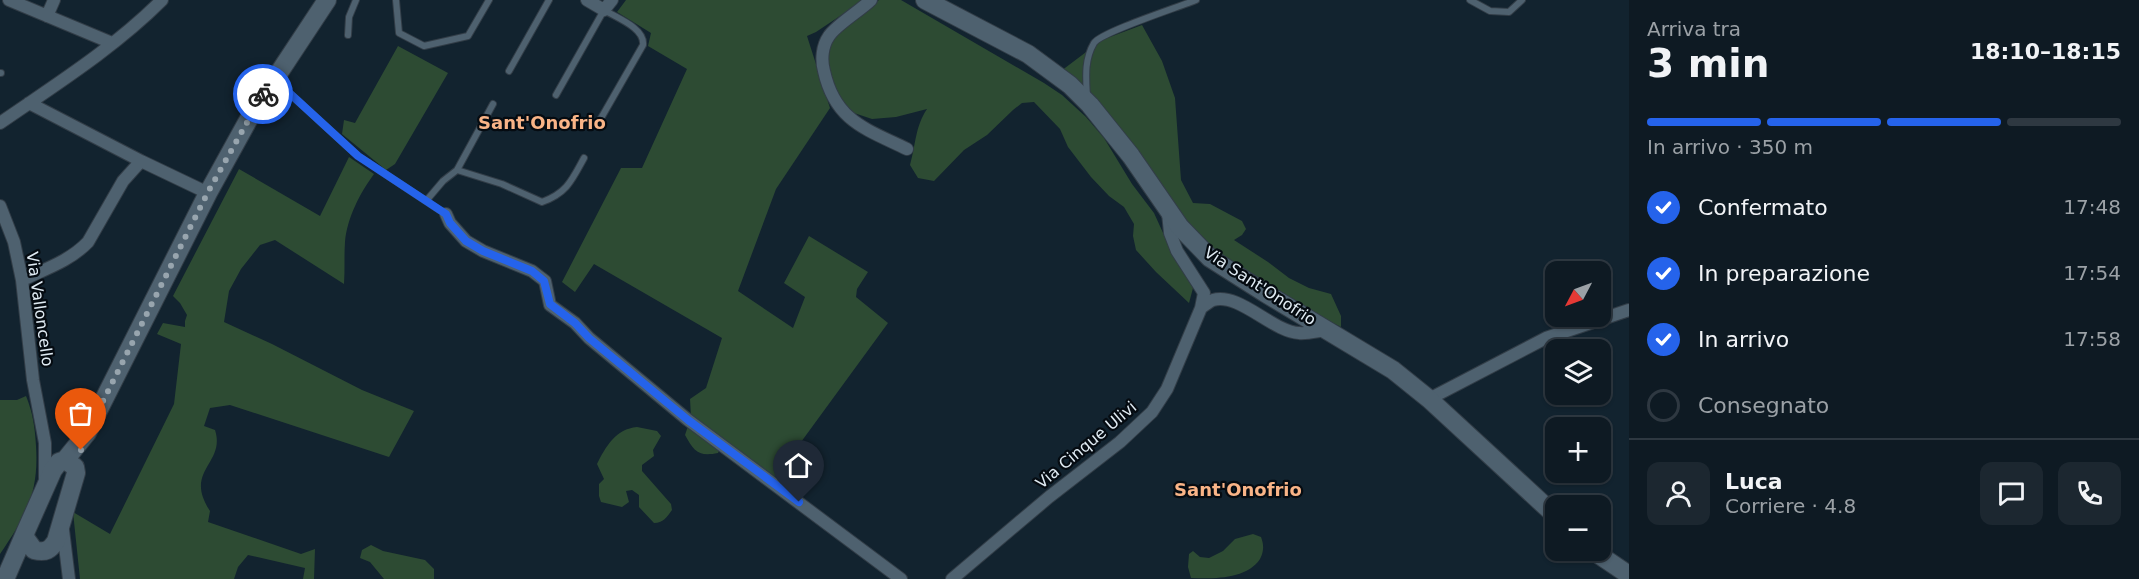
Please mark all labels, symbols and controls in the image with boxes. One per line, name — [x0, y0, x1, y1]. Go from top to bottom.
text: Arriva tra — [1647, 17, 1741, 41]
text: 18:10–18:15 — [1970, 39, 2121, 64]
text: 3 min — [1647, 41, 1769, 86]
courier — [233, 64, 293, 124]
icon: bike — [247, 78, 280, 111]
district label: Sant'Onofrio — [478, 112, 606, 133]
text: In arrivo · 350 m — [1647, 135, 1813, 159]
icon: check — [1647, 191, 1680, 224]
text: Confermato — [1698, 195, 1828, 220]
text: 17:48 — [2063, 195, 2121, 219]
street label: Via Sant'Onofrio — [1200, 243, 1320, 329]
street label: Via Valloncello — [23, 250, 57, 368]
icon: check — [1647, 257, 1680, 290]
north arrow — [1545, 261, 1611, 327]
map controls — [1545, 261, 1611, 561]
text: In preparazione — [1698, 261, 1870, 286]
text: 17:54 — [2063, 261, 2121, 285]
icon: check — [1647, 323, 1680, 356]
text: In arrivo — [1698, 327, 1789, 352]
text: 17:58 — [2063, 327, 2121, 351]
button: layers — [1545, 339, 1611, 405]
pin — [55, 388, 106, 450]
text: Consegnato — [1698, 393, 1829, 418]
icon: bag — [64, 397, 97, 430]
street label: Via Cinque Ulivi — [1032, 397, 1140, 493]
button: + — [1545, 417, 1611, 483]
pin — [773, 440, 824, 502]
icon: home — [782, 449, 815, 482]
button: person — [1647, 462, 1710, 525]
button: chat — [1980, 462, 2043, 525]
button: phone — [2058, 462, 2121, 525]
text: Luca — [1725, 469, 1783, 494]
district label: Sant'Onofrio — [1174, 479, 1302, 500]
text: Corriere · 4.8 — [1725, 494, 1856, 518]
button: − — [1545, 495, 1611, 561]

